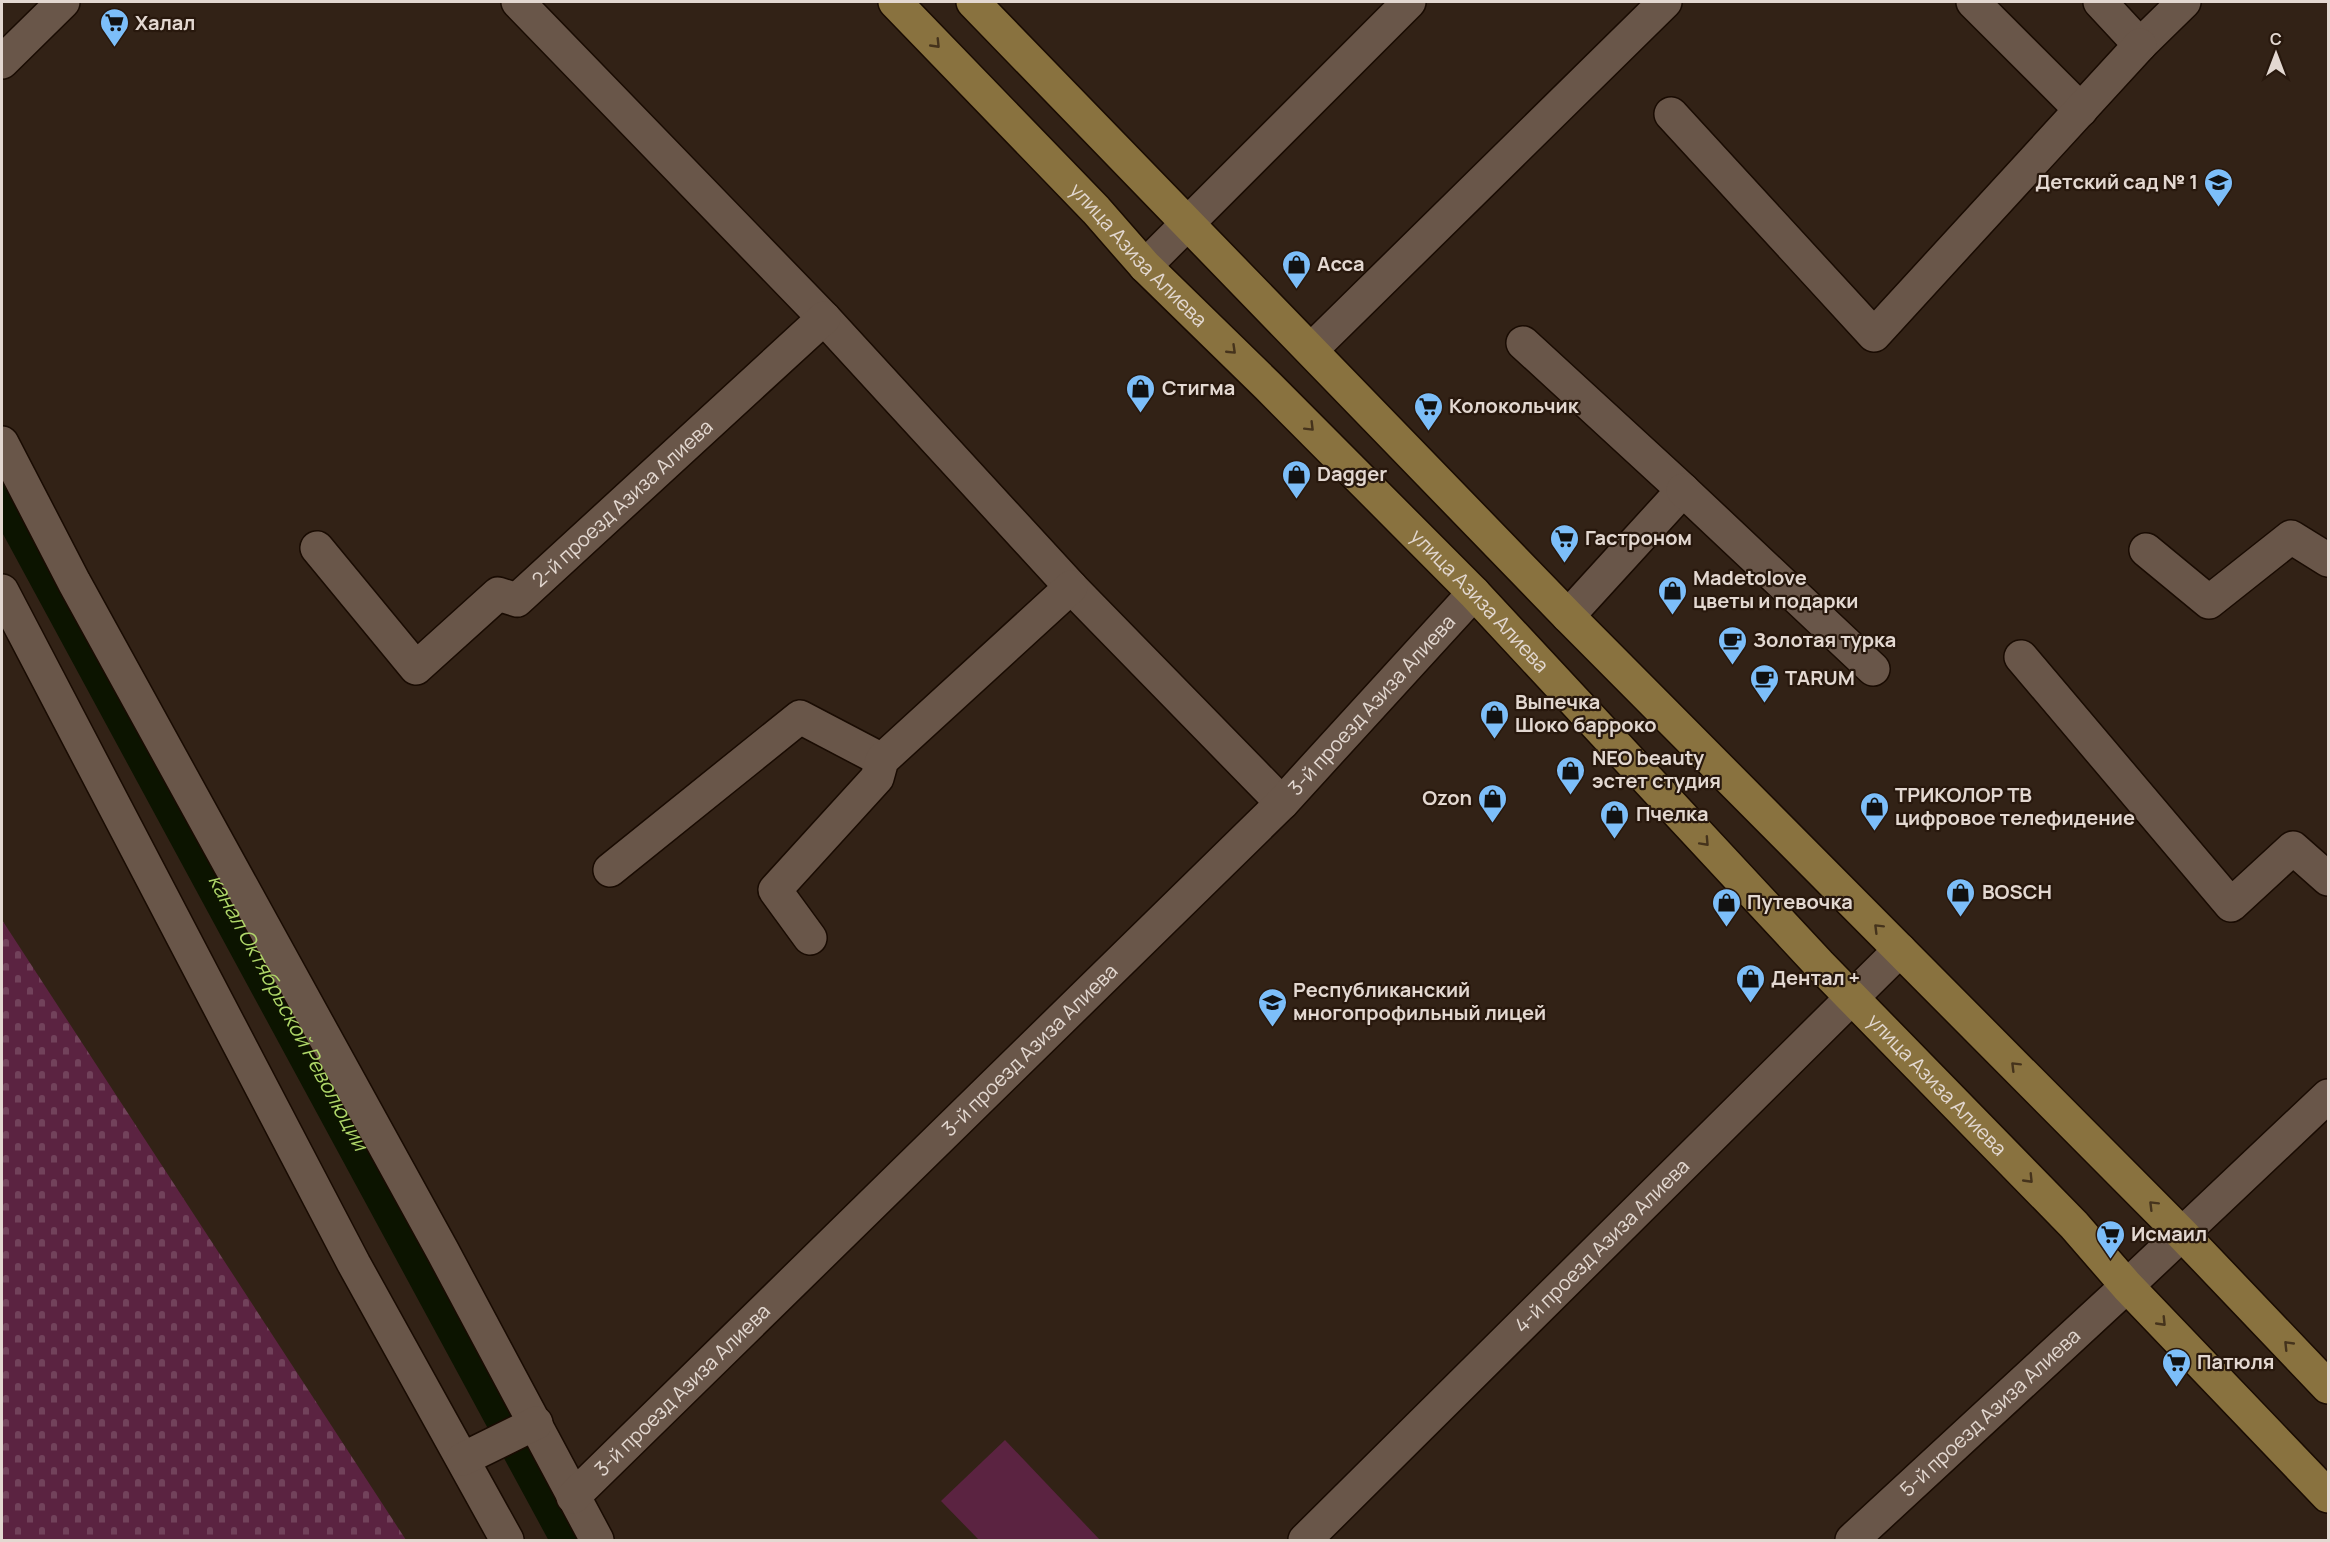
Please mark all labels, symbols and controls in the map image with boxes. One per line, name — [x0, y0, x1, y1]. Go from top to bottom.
supermarket icon: Халал — [98, 7, 130, 49]
place label: Халал — [135, 9, 195, 36]
north arrow — [2246, 24, 2306, 84]
text: С — [2270, 28, 2282, 50]
one-way arrow — [929, 37, 940, 47]
school or university icon: Детский сад № 1 — [2203, 166, 2235, 208]
place label: Детский сад № 1 — [2035, 168, 2198, 195]
street label: улица Азиза Алиева — [1064, 177, 1213, 333]
shop icon: Асса — [1280, 248, 1312, 290]
place label: Асса — [1317, 250, 1364, 277]
one-way arrow — [1225, 343, 1235, 354]
shop icon: Стигма — [1125, 372, 1157, 414]
place label: Стигма — [1162, 374, 1235, 401]
supermarket icon: Колокольчик — [1412, 390, 1444, 432]
place label: Колокольчик — [1449, 392, 1580, 419]
street label: 2-й проезд Азиза Алиева — [526, 413, 718, 593]
one-way arrow — [1303, 420, 1313, 431]
shop icon: Dagger — [1280, 458, 1312, 500]
place label: Dagger — [1317, 460, 1387, 487]
supermarket icon: Гастроном — [1548, 522, 1580, 564]
street label: улица Азиза Алиева — [1405, 523, 1555, 678]
place label: Гастроном — [1585, 524, 1692, 551]
place label: Madetolove цветы и подарки — [1693, 564, 1858, 614]
shop icon: Madetolove цветы и подарки — [1656, 574, 1688, 616]
street label: 3-й проезд Азиза Алиева — [1282, 608, 1461, 801]
cafe icon: Золотая турка — [1716, 624, 1748, 666]
place label: Золотая турка — [1753, 626, 1896, 653]
cafe icon: TARUM — [1748, 662, 1780, 704]
place label: TARUM — [1785, 664, 1855, 691]
place label: Выпечка Шоко барроко — [1515, 688, 1657, 738]
shop icon: Выпечка Шоко барроко — [1478, 698, 1510, 740]
place label: NEO beauty эстет студия — [1592, 744, 1721, 794]
shop icon: NEO beauty эстет студия — [1555, 754, 1587, 796]
place label: ТРИКОЛОР ТВ цифровое телефидение — [1895, 781, 2135, 831]
shop icon: Ozon — [1477, 782, 1509, 824]
place label: Ozon — [1422, 784, 1472, 811]
shop icon: ТРИКОЛОР ТВ цифровое телефидение — [1858, 790, 1890, 832]
shop icon: Пчелка — [1599, 798, 1631, 840]
place label: Пчелка — [1636, 800, 1708, 827]
one-way arrow — [1698, 835, 1709, 845]
water label: канал Октябрьской Революции — [203, 869, 376, 1157]
shop icon: BOSCH — [1945, 876, 1977, 918]
place label: BOSCH — [1982, 878, 2052, 905]
shop icon: Путевочка — [1710, 886, 1742, 928]
place label: Путевочка — [1747, 888, 1853, 915]
one-way arrow — [1874, 924, 1885, 934]
street label: 3-й проезд Азиза Алиева — [936, 957, 1123, 1142]
shop icon: Дентал + — [1734, 962, 1766, 1004]
place label: Дентал + — [1771, 964, 1860, 991]
place label: Республиканский многопрофильный лицей — [1293, 976, 1546, 1026]
school or university icon: Республиканский многопрофильный лицей — [1256, 986, 1288, 1028]
street label: улица Азиза Алиева — [1862, 1007, 2013, 1161]
one-way arrow — [2012, 1063, 2023, 1074]
street label: 4-й проезд Азиза Алиева — [1508, 1152, 1695, 1338]
one-way arrow — [2022, 1173, 2033, 1183]
one-way arrow — [2149, 1201, 2160, 1212]
supermarket icon: Исмаил — [2094, 1218, 2126, 1260]
place label: Исмаил — [2131, 1220, 2207, 1247]
street label: 3-й проезд Азиза Алиева — [588, 1297, 776, 1482]
one-way arrow — [2154, 1315, 2165, 1326]
street label: 5-й проезд Азиза Алиева — [1894, 1322, 2086, 1502]
one-way arrow — [2284, 1341, 2295, 1352]
supermarket icon: Патюля — [2160, 1346, 2192, 1388]
place label: Патюля — [2197, 1348, 2274, 1375]

